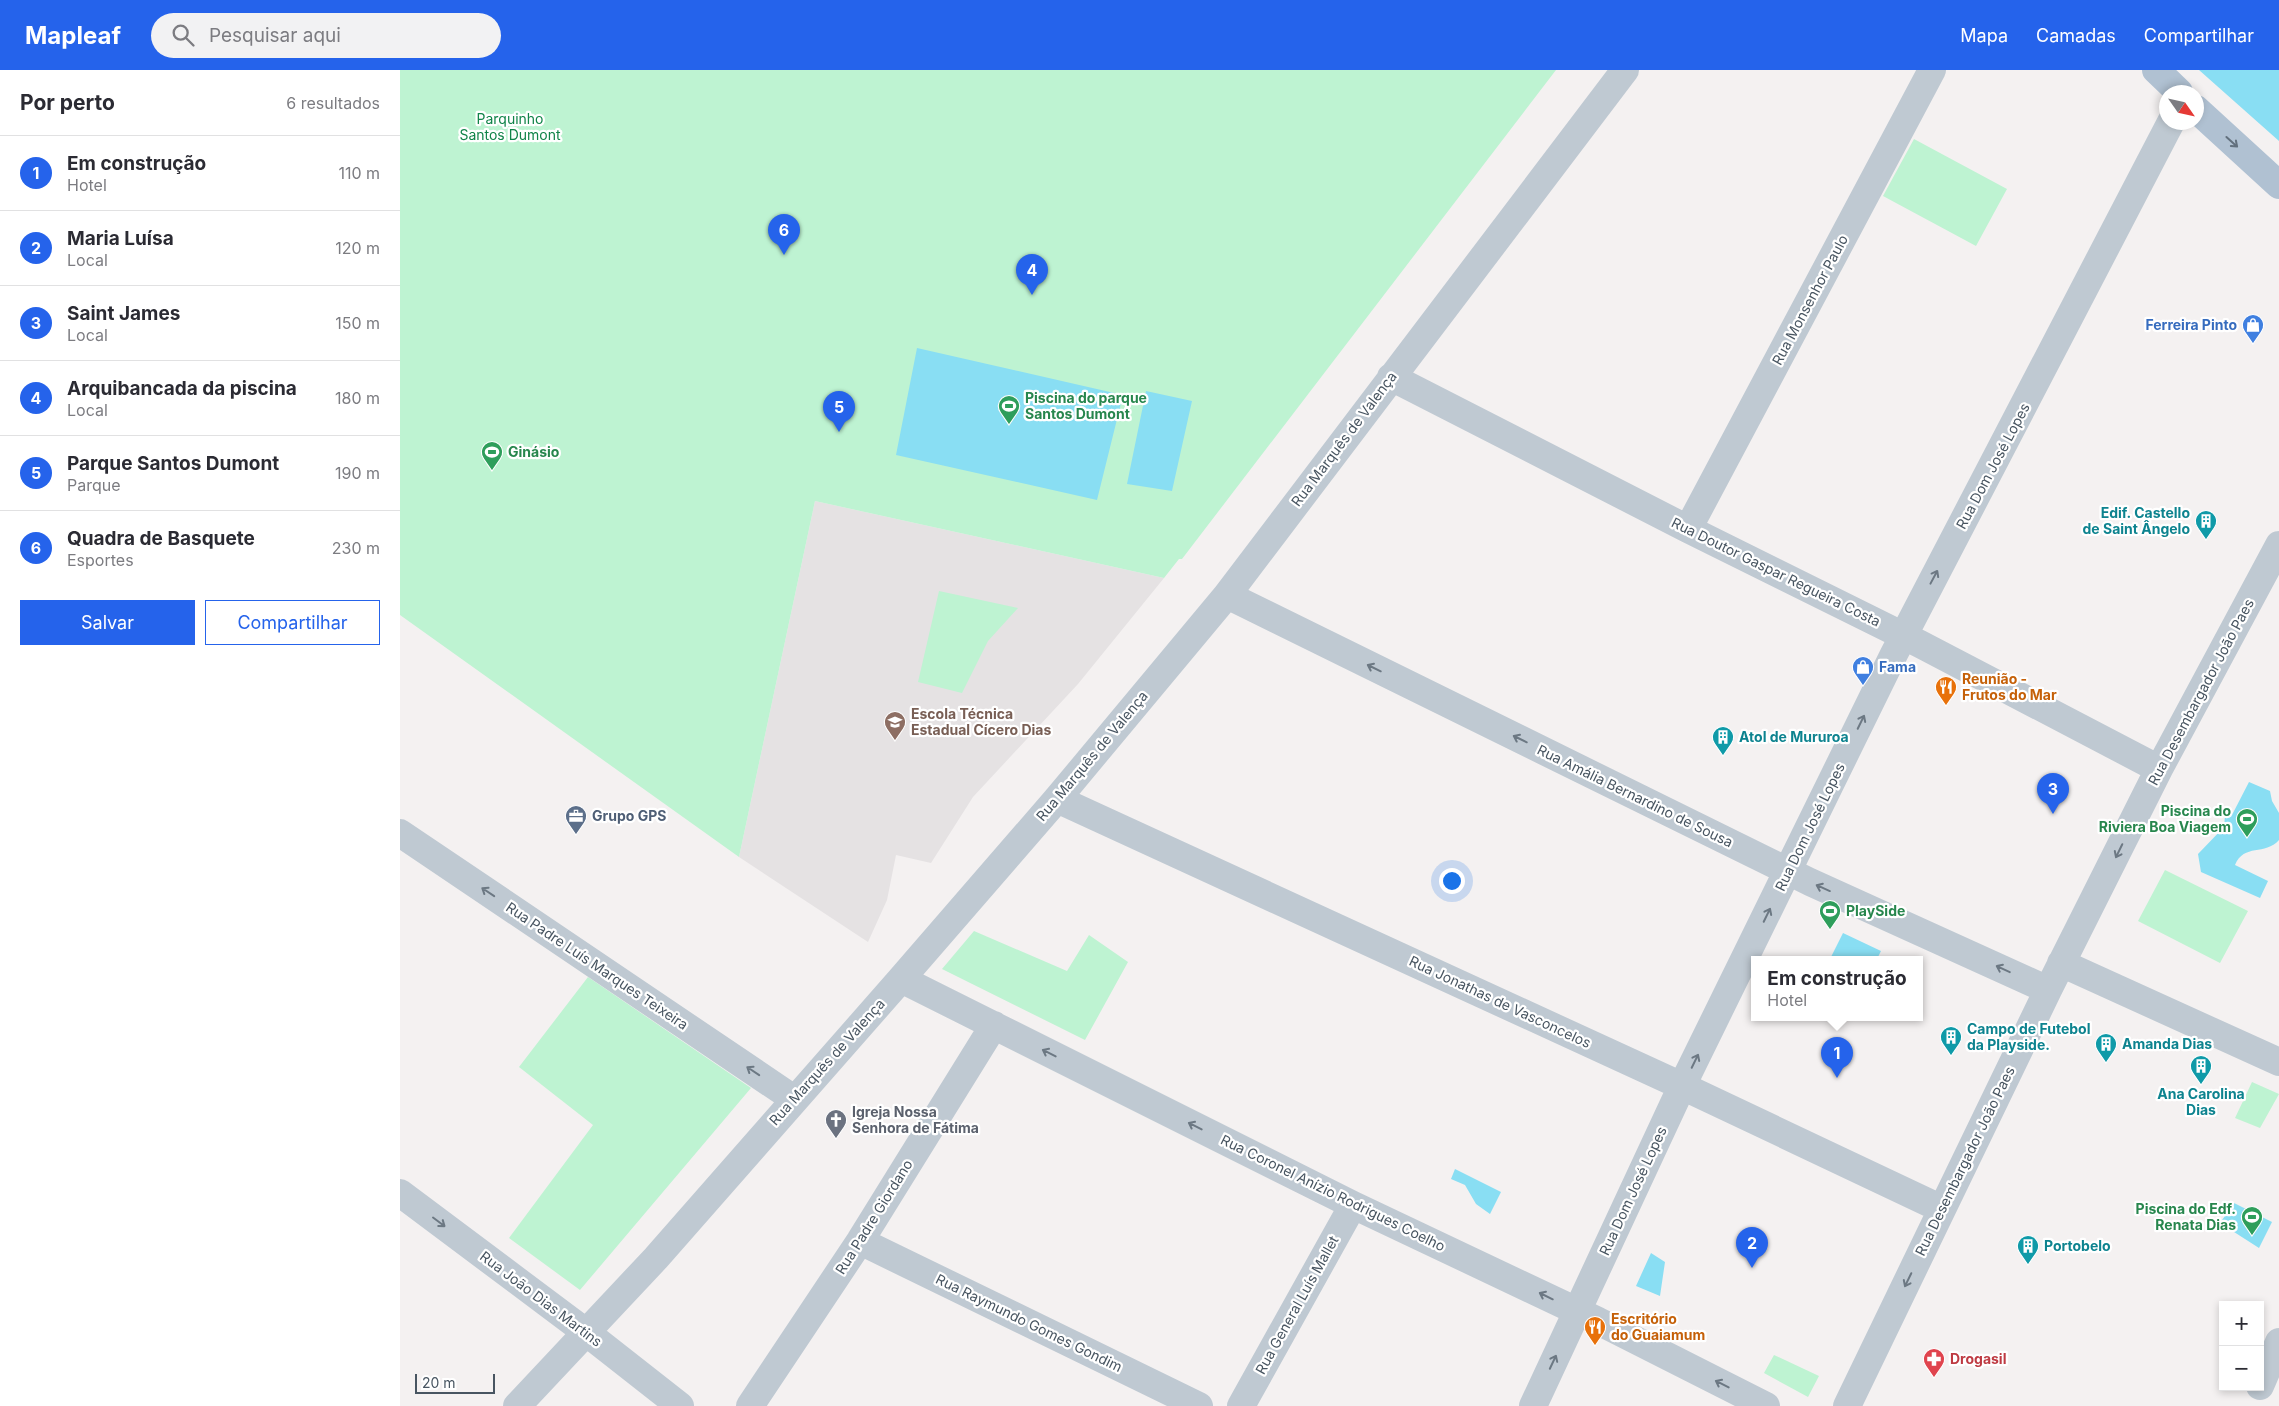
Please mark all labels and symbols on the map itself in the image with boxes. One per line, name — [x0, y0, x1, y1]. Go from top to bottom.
north arrow — [2159, 85, 2204, 130]
park label: Parquinho Santos Dumont — [459, 110, 561, 143]
one-way arrow — [2226, 136, 2239, 148]
pin: 6 — [768, 214, 800, 255]
street label: Rua Monsenhor Paulo — [1768, 232, 1851, 368]
pin: 4 — [1016, 254, 1048, 295]
shop icon: Ferreira Pinto — [2241, 313, 2265, 344]
place label: Ferreira Pinto — [2145, 316, 2237, 333]
street label: Rua Marquês de Valença — [1287, 368, 1400, 509]
place label: Piscina do parque Santos Dumont — [1025, 389, 1147, 422]
pin: 5 — [823, 391, 855, 432]
sports icon: Piscina do parque Santos Dumont — [997, 394, 1021, 425]
street label: Rua Dom José Lopes — [1952, 400, 2033, 532]
sports icon: Ginásio — [480, 440, 504, 471]
place label: Ginásio — [508, 443, 560, 460]
place label: Edif. Castello de Saint Ângelo — [2083, 504, 2190, 537]
building icon: Edif. Castello de Saint Ângelo — [2194, 509, 2218, 540]
street label: Rua Doutor Gaspar Regueira Costa — [1669, 513, 1883, 630]
one-way arrow — [1929, 570, 1939, 585]
street label: Rua Desembargador João Paes — [2144, 596, 2257, 788]
shop icon: Fama — [1851, 655, 1875, 686]
place label: Fama — [1879, 658, 1916, 675]
one-way arrow — [1367, 662, 1382, 672]
place label: Reunião - Frutos do Mar — [1962, 670, 2057, 703]
restaurant icon: Reunião - Frutos do Mar — [1934, 675, 1958, 706]
street label: Rua Marquês de Valença — [1032, 687, 1151, 824]
place label: Escola Técnica Estadual Cícero Dias — [911, 705, 1051, 738]
school or university icon: Escola Técnica Estadual Cícero Dias — [883, 710, 907, 741]
one-way arrow — [1857, 715, 1866, 730]
building icon: Atol de Mururoa — [1711, 725, 1735, 756]
place label: Atol de Mururoa — [1739, 728, 1849, 745]
one-way arrow — [1513, 734, 1528, 744]
street label: Rua Amália Bernardino de Sousa — [1535, 741, 1736, 850]
street label: Rua Dom José Lopes — [1771, 760, 1848, 893]
pin: 3 — [2037, 773, 2069, 814]
place label: Piscina do Riviera Boa Viagem — [2099, 802, 2231, 835]
office icon: Grupo GPS — [564, 804, 588, 835]
place label: Grupo GPS — [592, 807, 666, 824]
sports icon: Piscina do Riviera Boa Viagem — [2235, 807, 2259, 838]
one-way arrow — [2114, 844, 2124, 859]
your location — [1439, 868, 1465, 894]
one-way arrow — [1816, 882, 1831, 892]
one-way arrow — [481, 887, 495, 897]
street label: Rua Padre Luís Marques Teixeira — [503, 898, 692, 1033]
sports icon: PlaySide — [1818, 899, 1842, 930]
place label: PlaySide — [1846, 902, 1905, 919]
one-way arrow — [1762, 908, 1772, 923]
street label: Rua Jonathas de Vasconcelos — [1407, 952, 1594, 1051]
one-way arrow — [1996, 964, 2011, 974]
street label: Rua Marquês de Valença — [765, 995, 888, 1128]
place label: Campo de Futebol da Playside. — [1967, 1020, 2090, 1053]
building icon: Campo de Futebol da Playside. — [1939, 1025, 1963, 1056]
building icon: Amanda Dias — [2094, 1032, 2118, 1063]
place label: Amanda Dias — [2122, 1035, 2212, 1052]
pin: 1 — [1821, 1037, 1853, 1078]
one-way arrow — [1042, 1048, 1057, 1057]
one-way arrow — [1691, 1054, 1700, 1069]
building icon: Ana Carolina Dias — [2189, 1054, 2213, 1085]
street label: Rua Desembargador João Paes — [1911, 1063, 2018, 1258]
one-way arrow — [747, 1066, 761, 1076]
place label: Ana Carolina Dias — [2157, 1085, 2245, 1118]
place label: Igreja Nossa Senhora de Fátima — [852, 1103, 979, 1136]
church icon: Igreja Nossa Senhora de Fátima — [824, 1108, 848, 1139]
one-way arrow — [1187, 1121, 1202, 1131]
street label: Rua Dom José Lopes — [1595, 1124, 1670, 1258]
street label: Rua Coronel Anízio Rodrigues Coelho — [1218, 1131, 1448, 1254]
street label: Rua Padre Giordano — [831, 1156, 916, 1277]
place label: Piscina do Edf. Renata Dias — [2136, 1200, 2236, 1233]
sports icon: Piscina do Edf. Renata Dias — [2240, 1205, 2264, 1236]
one-way arrow — [432, 1217, 445, 1228]
pin: 2 — [1736, 1227, 1768, 1268]
street label: Rua General Luís Mallet — [1251, 1232, 1342, 1377]
building icon: Portobelo — [2016, 1234, 2040, 1265]
place label: Portobelo — [2044, 1237, 2111, 1254]
street label: Rua João Dias Martins — [477, 1247, 606, 1350]
street label: Rua Raymundo Gomes Gondim — [933, 1270, 1125, 1375]
one-way arrow — [1903, 1272, 1912, 1287]
one-way arrow — [1539, 1290, 1554, 1300]
place label: Escritório do Guaiamum — [1611, 1310, 1705, 1343]
restaurant icon: Escritório do Guaiamum — [1583, 1315, 1607, 1346]
pharmacy icon: Drogasil — [1922, 1347, 1946, 1378]
place label: Drogasil — [1950, 1350, 2006, 1367]
one-way arrow — [1549, 1355, 1558, 1370]
scale bar — [415, 1371, 495, 1394]
one-way arrow — [1715, 1379, 1730, 1388]

